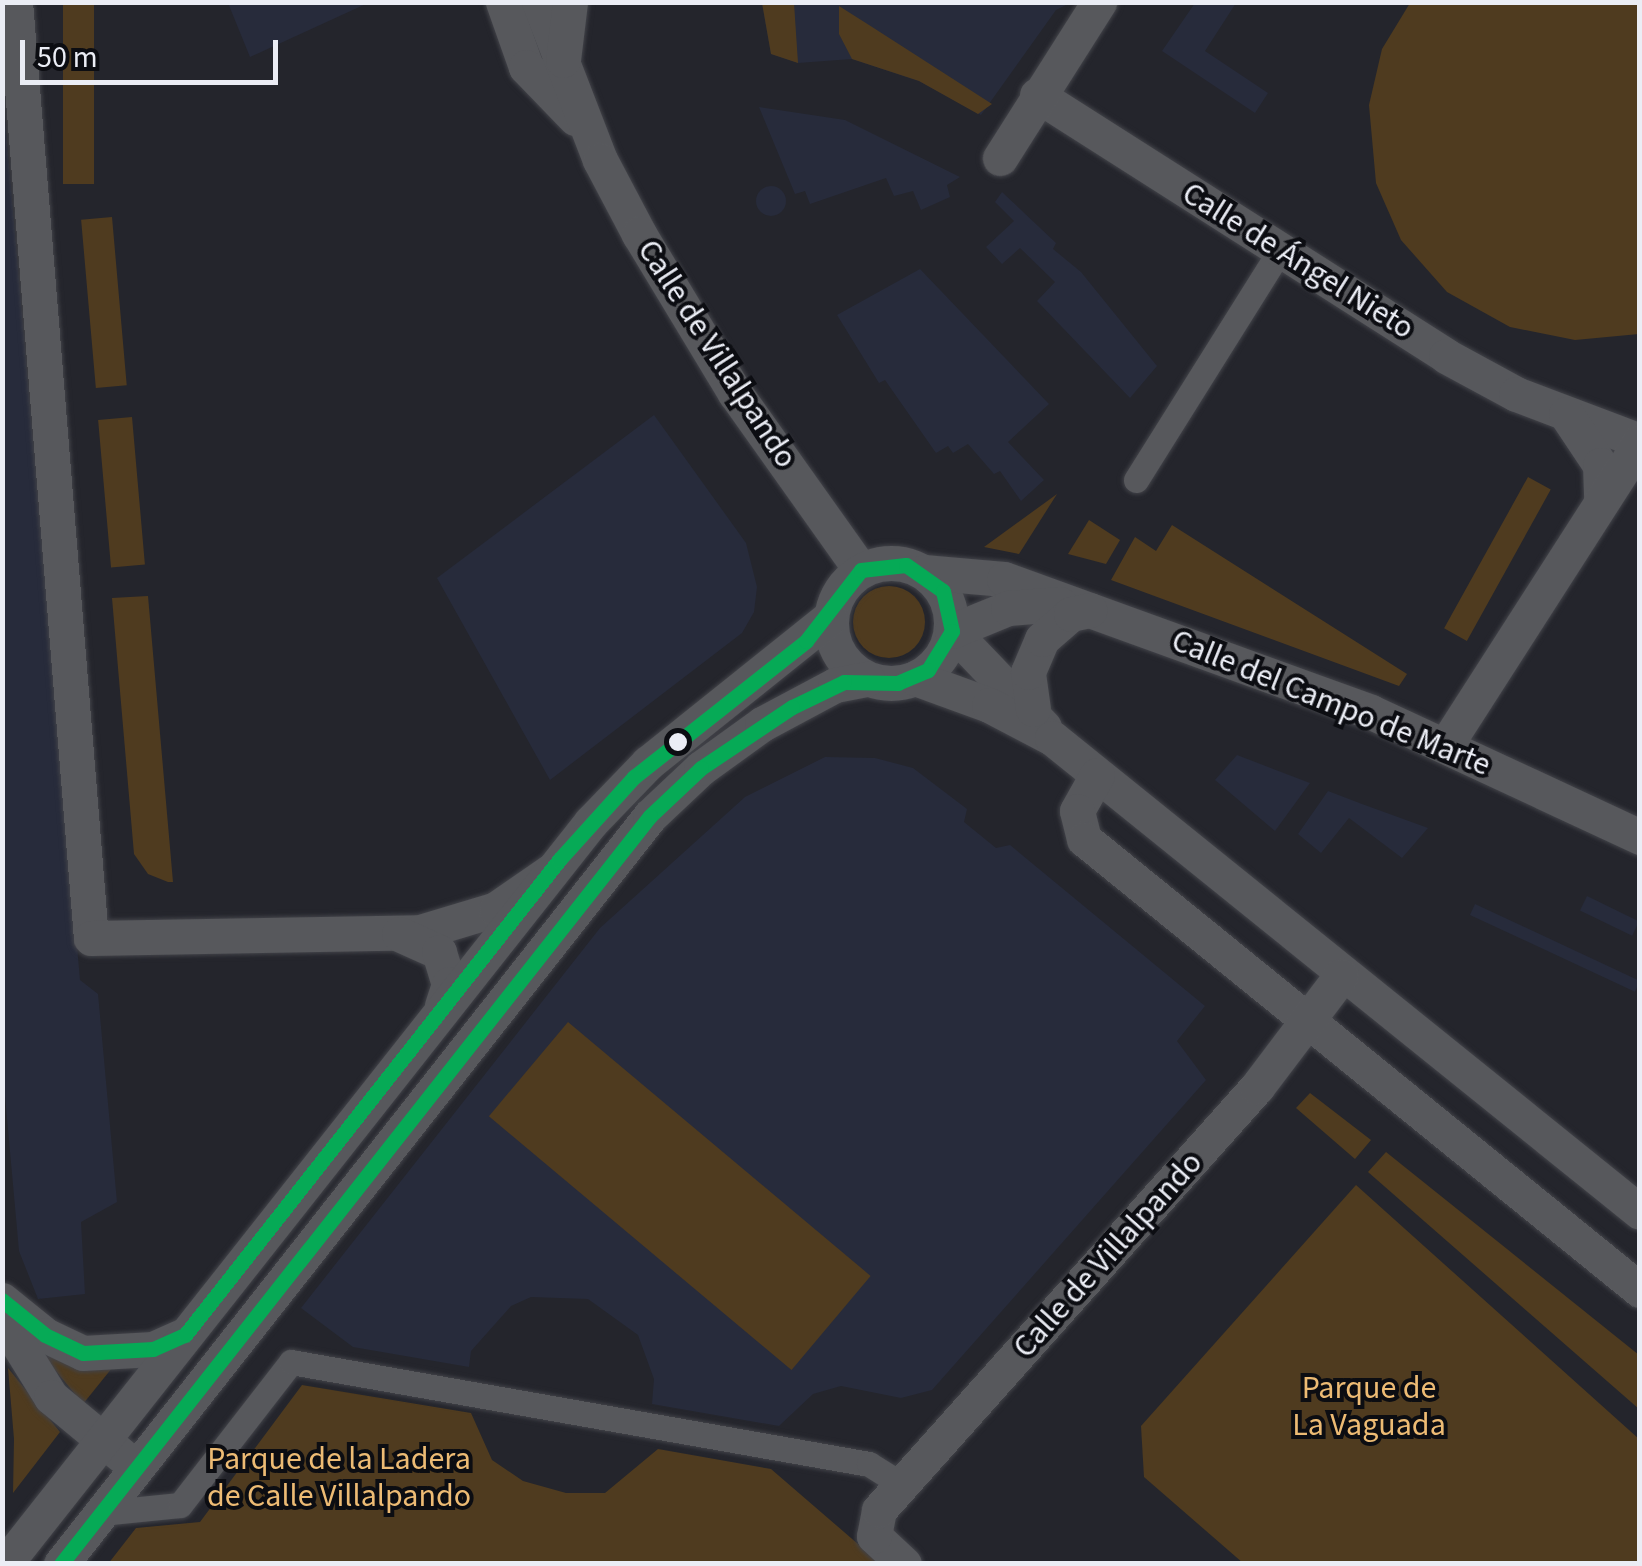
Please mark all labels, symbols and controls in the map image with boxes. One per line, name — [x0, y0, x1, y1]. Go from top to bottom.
scale bar — [25, 20, 282, 82]
text: 50 m — [37, 36, 98, 79]
street label: Calle de Ángel Nieto — [1175, 174, 1421, 348]
street label: Calle de Villalpando — [629, 233, 805, 475]
street label: Calle del Campo de Marte — [1166, 621, 1496, 785]
unlabelled marker — [668, 732, 688, 752]
street label: Calle de Villalpando — [1005, 1144, 1211, 1366]
park label: Parque de La Vaguada — [1292, 1370, 1446, 1445]
park label: Parque de la Ladera de Calle Villalpando — [207, 1441, 471, 1516]

